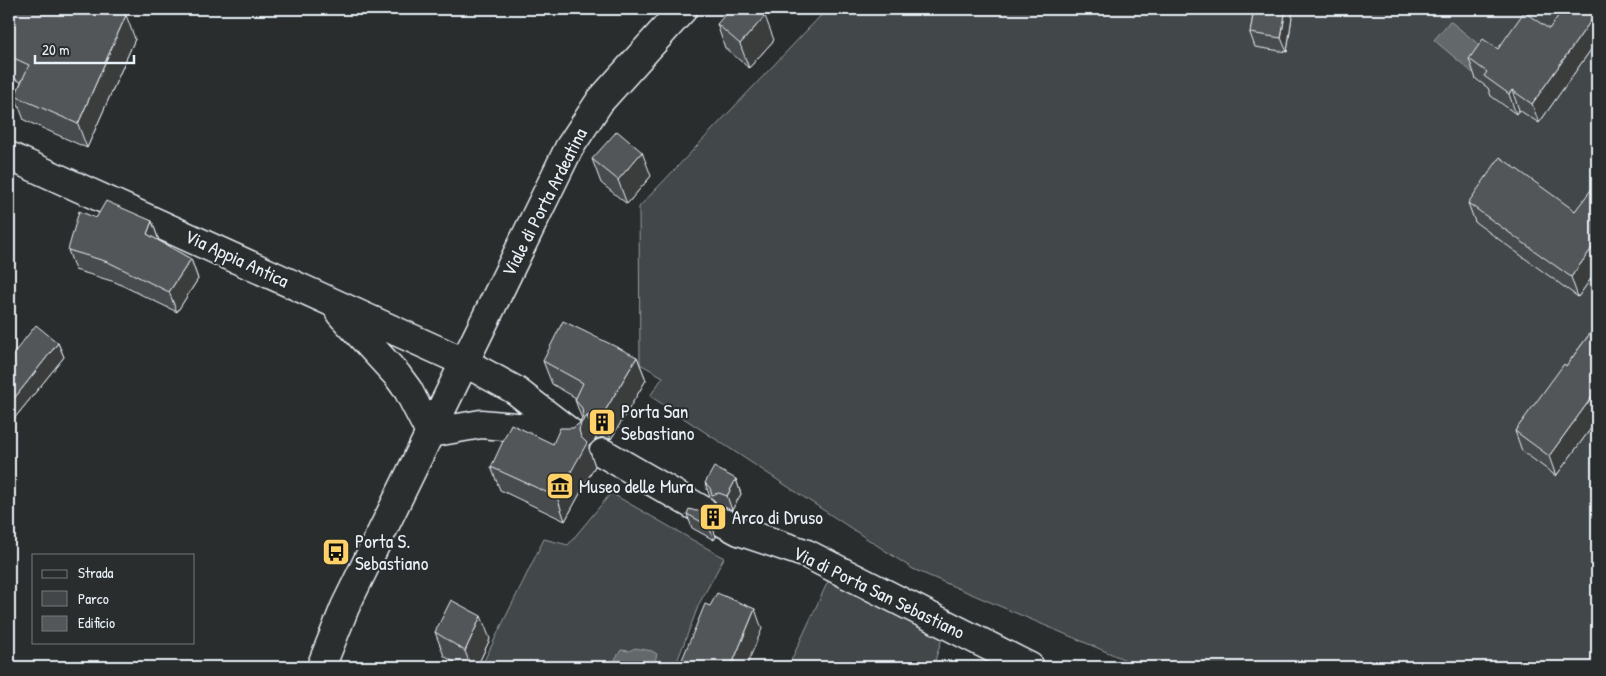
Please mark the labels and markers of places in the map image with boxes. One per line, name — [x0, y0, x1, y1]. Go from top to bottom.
place label: Porta San Sebastiano — [621, 398, 695, 446]
building icon: Porta San Sebastiano — [587, 407, 617, 437]
museum icon: Museo delle Mura — [545, 471, 575, 501]
place label: Museo delle Mura — [579, 473, 694, 499]
building icon: Arco di Druso — [698, 502, 728, 532]
place label: Arco di Druso — [732, 504, 823, 530]
place label: Porta S. Sebastiano — [355, 528, 429, 576]
bus stop icon: Porta S. Sebastiano — [321, 537, 351, 567]

